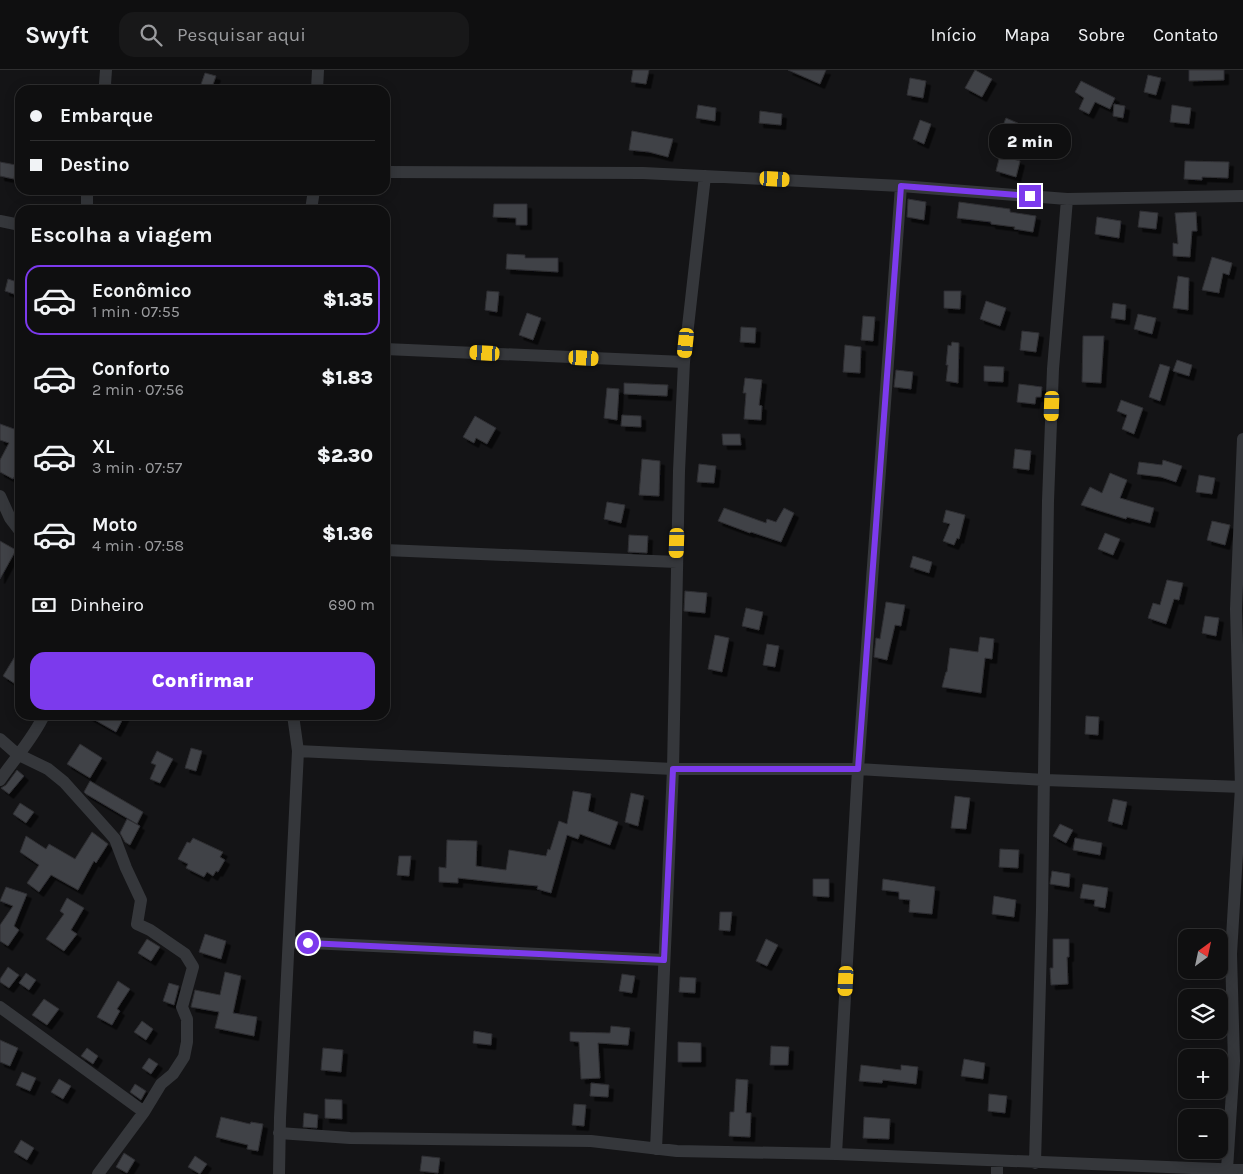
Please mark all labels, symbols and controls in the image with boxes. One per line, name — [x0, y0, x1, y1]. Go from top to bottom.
search box — [119, 12, 469, 57]
text: Swyft — [25, 21, 89, 49]
icon: search — [137, 21, 165, 49]
text: Pesquisar aqui — [177, 24, 306, 46]
text: Início — [930, 24, 976, 46]
text: Mapa — [1004, 24, 1050, 46]
text: Sobre — [1078, 24, 1125, 46]
text: Contato — [1153, 24, 1218, 46]
text: Embarque — [60, 105, 153, 127]
callout: 2 min — [989, 124, 1071, 158]
text: 2 min — [1007, 132, 1053, 151]
text: Destino — [60, 154, 129, 176]
car — [759, 171, 790, 187]
route end — [1019, 185, 1041, 207]
text: Escolha a viagem — [30, 222, 213, 248]
icon: car — [32, 278, 77, 323]
text: Econômico — [92, 280, 192, 302]
text: $1.35 — [323, 289, 373, 311]
text: 1 min · 07:55 — [92, 302, 180, 321]
car — [676, 327, 695, 359]
car — [469, 345, 500, 361]
car — [568, 350, 599, 366]
icon: car — [32, 356, 77, 401]
text: Conforto — [92, 358, 170, 380]
text: $1.83 — [321, 367, 373, 389]
text: 2 min · 07:56 — [92, 380, 184, 399]
car — [1043, 391, 1060, 421]
icon: car — [32, 434, 77, 479]
text: XL — [92, 436, 114, 458]
text: $2.30 — [317, 445, 373, 467]
text: 3 min · 07:57 — [92, 458, 182, 477]
icon: car — [32, 512, 77, 557]
text: Moto — [92, 514, 138, 536]
text: $1.36 — [322, 523, 373, 545]
car — [668, 528, 685, 558]
text: 4 min · 07:58 — [92, 536, 184, 555]
icon: cash — [30, 591, 58, 619]
text: Dinheiro — [70, 594, 144, 616]
text: 690 m — [328, 595, 375, 614]
button: Confirmar — [30, 652, 375, 710]
north arrow — [1178, 929, 1228, 979]
map controls — [1178, 929, 1228, 1159]
route start — [297, 932, 319, 954]
car — [837, 966, 854, 996]
button: layers — [1178, 989, 1228, 1039]
button: + — [1178, 1049, 1228, 1099]
button: − — [1178, 1109, 1228, 1159]

